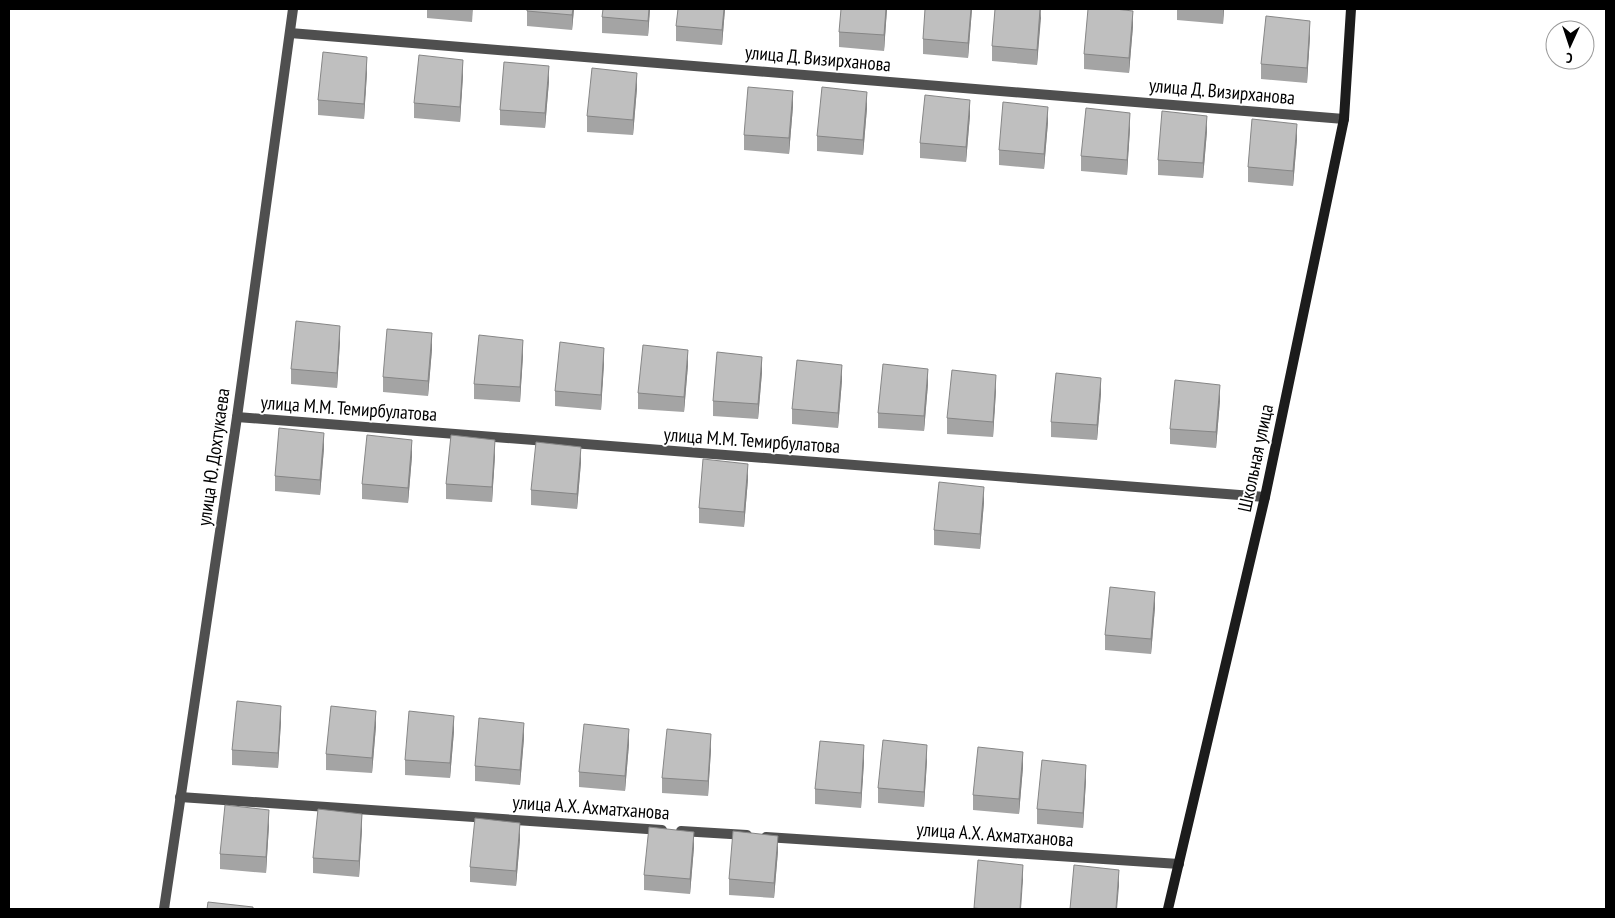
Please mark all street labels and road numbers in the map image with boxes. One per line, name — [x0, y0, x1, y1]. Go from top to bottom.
street label: улица Д. Визирханова — [744, 40, 892, 76]
street label: улица Д. Визирханова — [1148, 73, 1296, 109]
street label: улица Ю. Дохтукаева — [191, 387, 235, 527]
street label: улица М.М. Темирбулатова — [260, 390, 438, 426]
street label: Школьная улица — [1232, 402, 1278, 514]
street label: улица М.М. Темирбулатова — [663, 422, 841, 458]
street label: улица А.Х. Ахматханова — [512, 790, 670, 824]
street label: улица А.Х. Ахматханова — [916, 817, 1074, 851]

